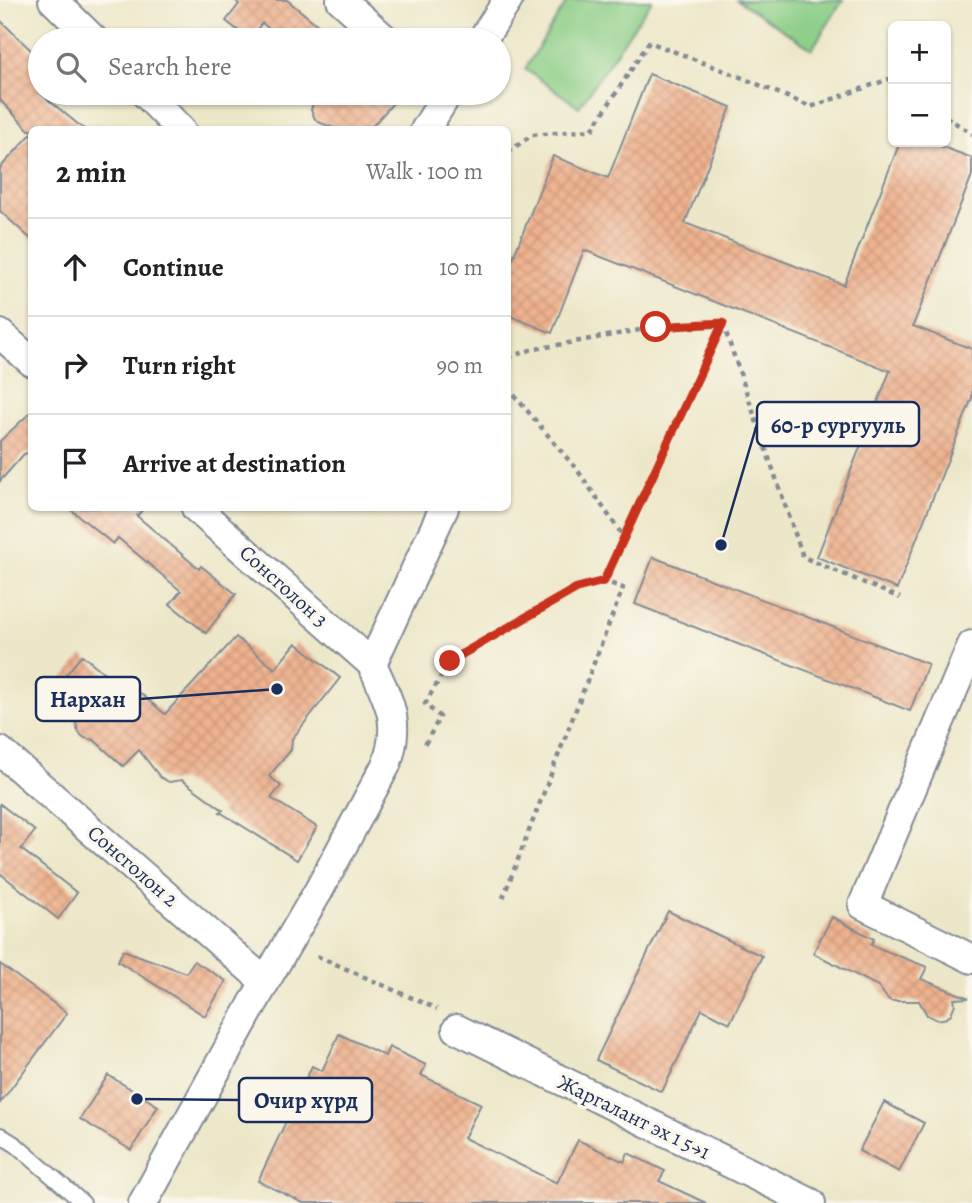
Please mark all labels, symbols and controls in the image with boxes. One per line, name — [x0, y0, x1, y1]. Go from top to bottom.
map controls — [888, 21, 951, 147]
button: + — [888, 21, 951, 84]
search box — [28, 28, 511, 105]
icon: search — [52, 48, 90, 86]
text: Search here — [108, 49, 232, 84]
button: − — [888, 84, 951, 147]
text: 2 min — [56, 152, 126, 192]
text: Walk · 100 m — [366, 156, 483, 187]
icon: ahead — [56, 248, 94, 286]
text: Continue — [123, 250, 224, 285]
text: 10 m — [439, 252, 483, 283]
route start — [640, 311, 671, 342]
icon: right — [56, 346, 94, 384]
text: Turn right — [123, 348, 236, 383]
text: 90 m — [437, 350, 483, 381]
callout: 60-р сургууль — [757, 402, 919, 446]
text: 60-р сургууль — [771, 410, 906, 441]
icon: arrive — [56, 444, 94, 482]
text: Arrive at destination — [123, 446, 346, 481]
street label: Сонсголон 3 — [234, 539, 334, 633]
route end — [434, 645, 465, 676]
callout: Нархан — [36, 677, 140, 721]
text: Нархан — [50, 684, 126, 715]
street label: Сонсголон 2 — [82, 819, 184, 913]
street label: Жаргалант эх 1 5→1 — [553, 1068, 715, 1166]
callout: Очир хүрд — [239, 1078, 372, 1122]
text: Очир хүрд — [254, 1085, 358, 1116]

